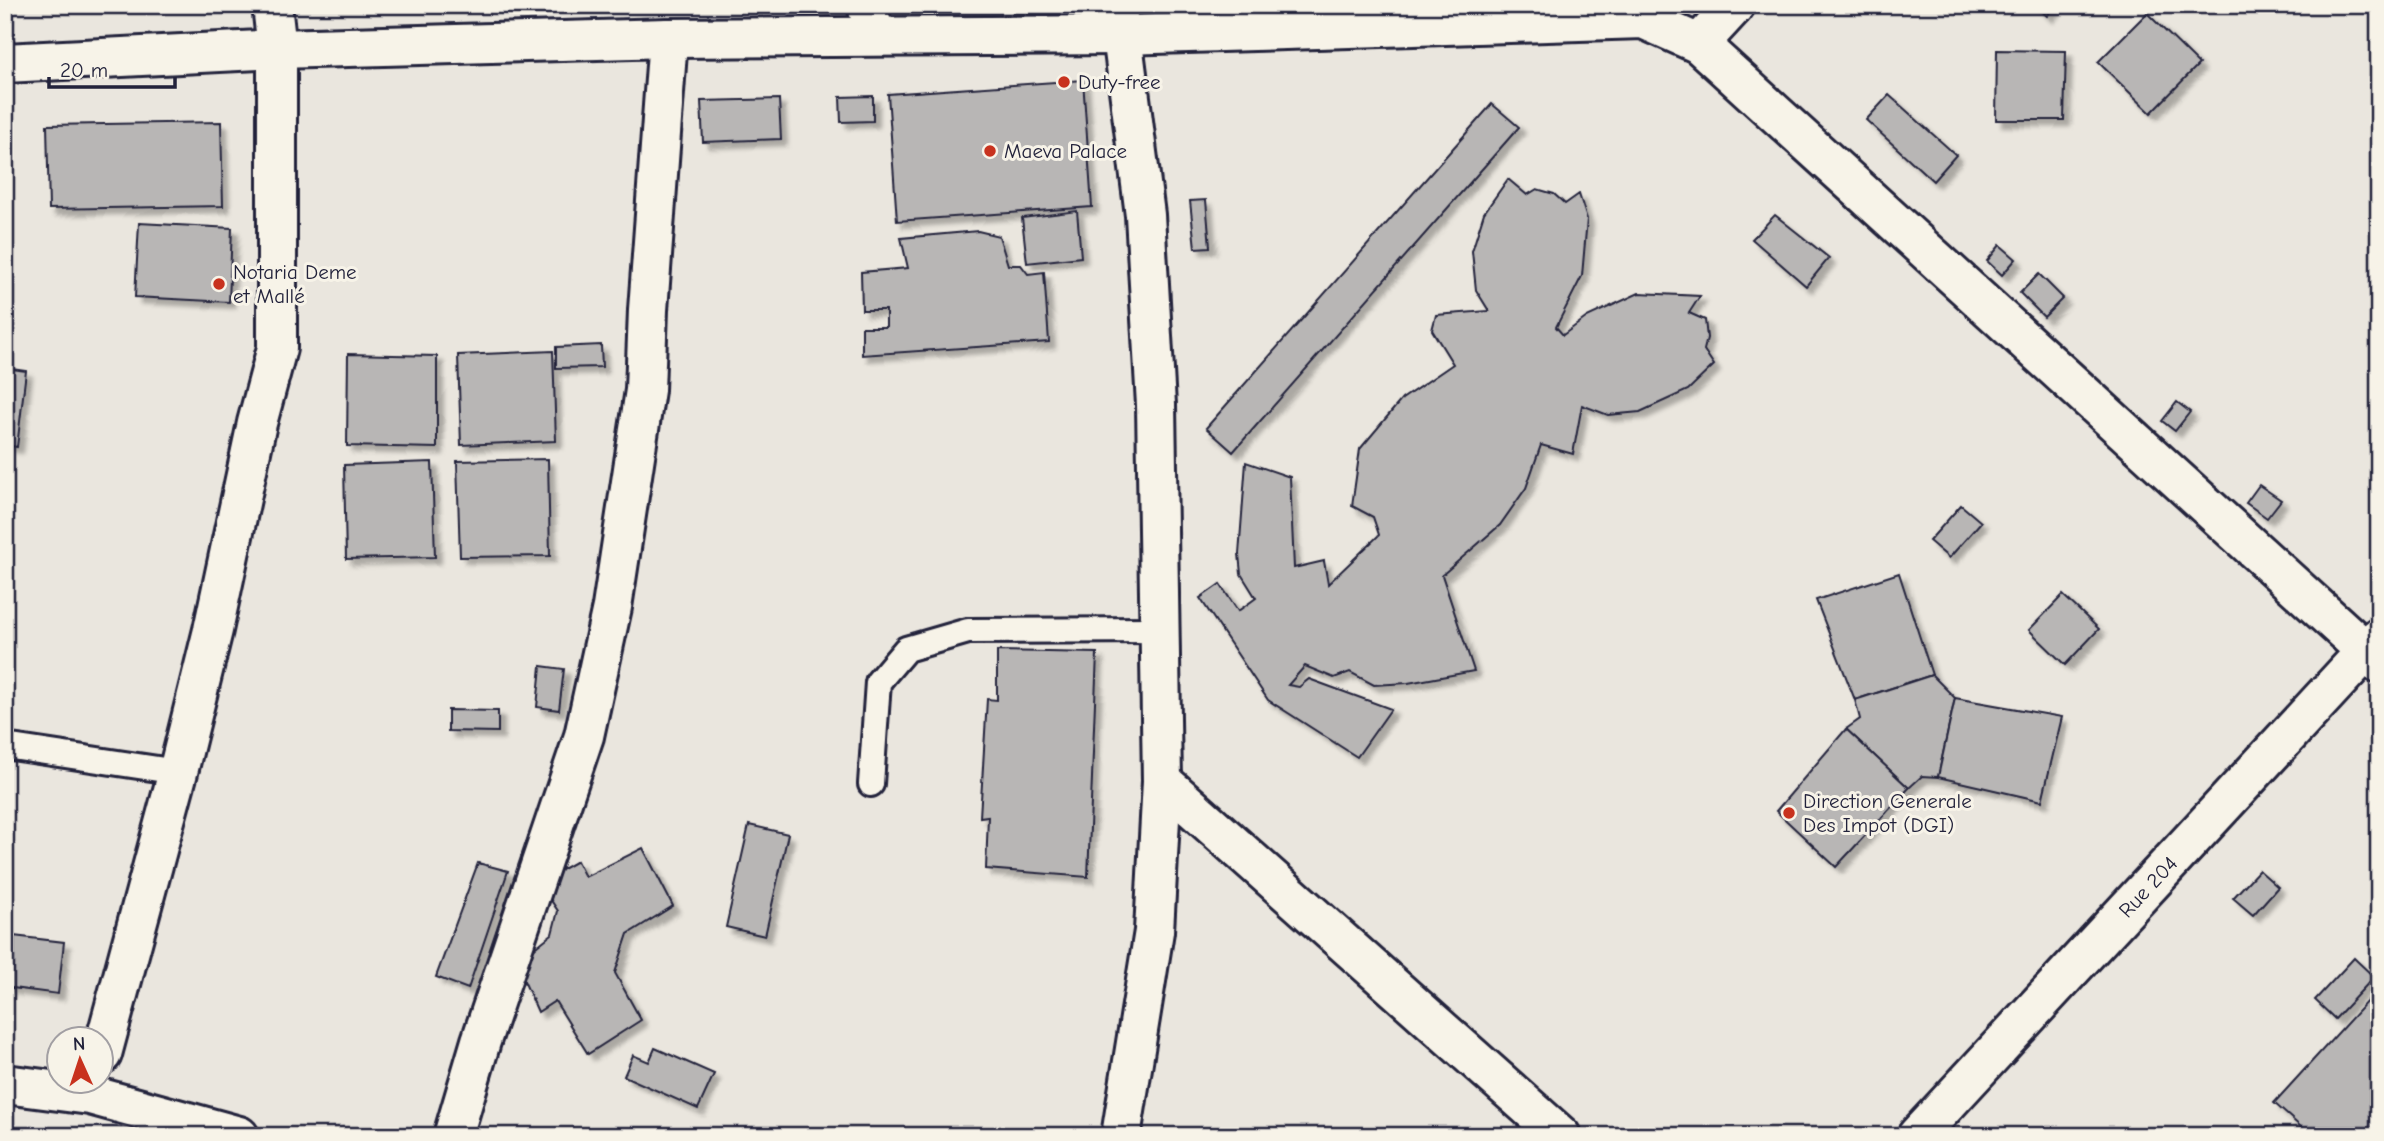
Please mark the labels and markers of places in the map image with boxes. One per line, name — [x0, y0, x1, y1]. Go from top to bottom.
place label: Duty-free — [1078, 70, 1161, 94]
marker: Duty-free — [1056, 74, 1072, 90]
place label: Maeva Palace — [1004, 139, 1127, 163]
marker: Maeva Palace — [982, 143, 998, 159]
place label: Notaria Deme et Mallé — [233, 260, 357, 308]
marker: Notaria Deme et Mallé — [211, 276, 227, 292]
place label: Direction Generale Des Impot (DGI) — [1803, 789, 1972, 837]
marker: Direction Generale Des Impot (DGI) — [1781, 805, 1797, 821]

